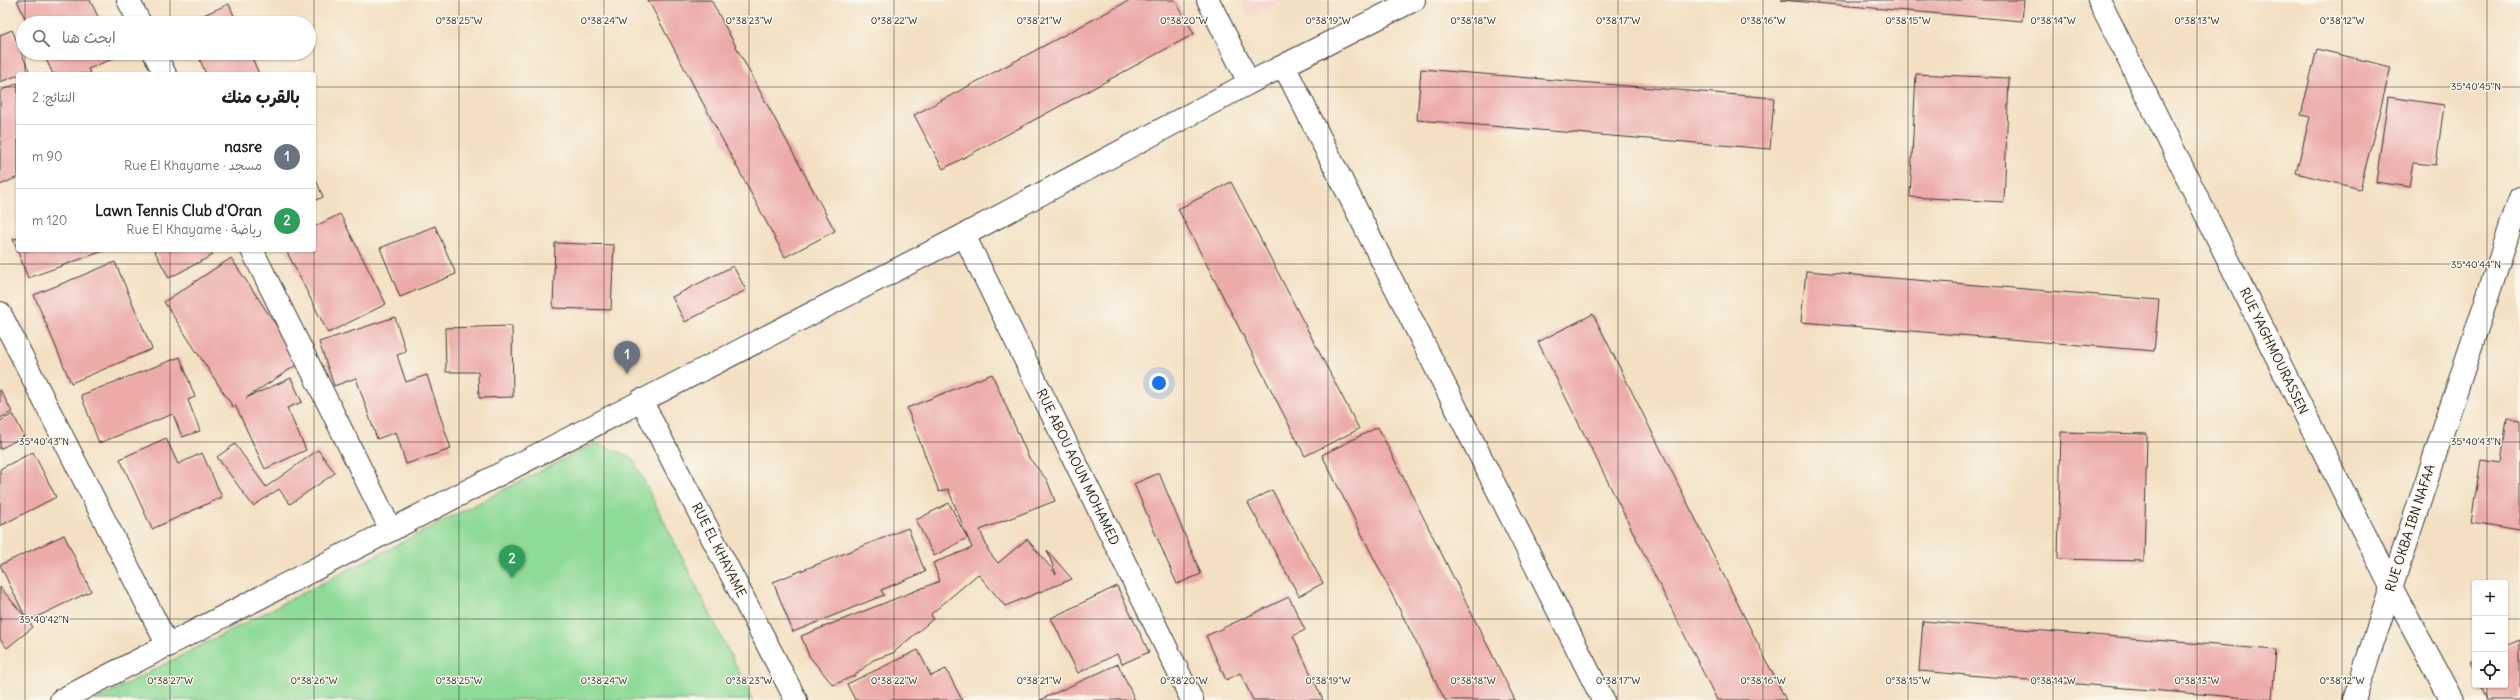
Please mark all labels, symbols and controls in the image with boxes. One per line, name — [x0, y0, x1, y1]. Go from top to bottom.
text: 0°38'25"W — [436, 14, 483, 27]
text: 0°38'24"W — [581, 14, 627, 27]
text: 0°38'23"W — [726, 14, 772, 27]
text: 0°38'22"W — [871, 14, 917, 27]
text: 0°38'21"W — [1016, 14, 1062, 27]
text: 0°38'20"W — [1160, 14, 1208, 27]
text: 0°38'19"W — [1305, 14, 1351, 27]
text: 0°38'18"W — [1450, 14, 1496, 27]
text: 0°38'17"W — [1596, 14, 1640, 27]
text: 0°38'16"W — [1740, 14, 1786, 27]
text: 0°38'15"W — [1885, 14, 1931, 27]
text: 0°38'14"W — [2030, 14, 2076, 27]
text: 0°38'13"W — [2174, 14, 2220, 27]
text: 0°38'12"W — [2319, 14, 2365, 27]
search box — [16, 16, 316, 60]
icon: search — [30, 27, 52, 49]
text: ابحث هنا — [62, 28, 116, 47]
text: 35°40'45"N — [2451, 80, 2501, 93]
text: بالقرب منك — [221, 86, 300, 108]
text: النتائج: 2 — [32, 89, 75, 106]
text: nasre — [224, 137, 262, 156]
text: 90 m — [32, 148, 63, 165]
text: 1 — [284, 148, 290, 165]
text: مسجد · Rue El Khayame — [124, 157, 262, 174]
text: Lawn Tennis Club d'Oran — [95, 201, 262, 220]
text: 120 m — [32, 212, 67, 229]
text: 2 — [283, 212, 291, 229]
text: رياضة · Rue El Khayame — [126, 221, 262, 238]
text: 35°40'44"N — [2451, 258, 2501, 271]
street label: RUE YAGHMOURASSEN — [2236, 285, 2312, 417]
pin: 1 — [614, 341, 640, 374]
your location — [1149, 373, 1169, 393]
street label: RUE ABOU AOUN MOHAMED — [1033, 386, 1123, 548]
text: 35°40'43"N — [19, 435, 69, 448]
text: 35°40'43"N — [2451, 435, 2501, 448]
street label: RUE OKBA IBN NAFAA — [2381, 462, 2439, 594]
street label: RUE EL KHAYAME — [688, 500, 750, 601]
pin: 2 — [499, 545, 525, 578]
map controls — [2472, 580, 2508, 688]
button: + — [2472, 580, 2508, 616]
text: 35°40'42"N — [19, 613, 69, 626]
button: − — [2472, 616, 2508, 652]
button: locate — [2472, 652, 2508, 688]
text: 0°38'27"W — [147, 674, 193, 687]
text: 0°38'26"W — [290, 674, 338, 687]
text: 0°38'25"W — [436, 674, 483, 687]
text: 0°38'24"W — [581, 674, 627, 687]
text: 0°38'23"W — [726, 674, 772, 687]
text: 0°38'22"W — [871, 674, 917, 687]
text: 0°38'21"W — [1016, 674, 1062, 687]
text: 0°38'20"W — [1160, 674, 1208, 687]
text: 0°38'19"W — [1305, 674, 1351, 687]
text: 0°38'18"W — [1450, 674, 1496, 687]
text: 0°38'17"W — [1596, 674, 1640, 687]
text: 0°38'16"W — [1740, 674, 1786, 687]
text: 0°38'15"W — [1885, 674, 1931, 687]
text: 0°38'14"W — [2030, 674, 2076, 687]
text: 0°38'13"W — [2174, 674, 2220, 687]
text: 0°38'12"W — [2319, 674, 2365, 687]

